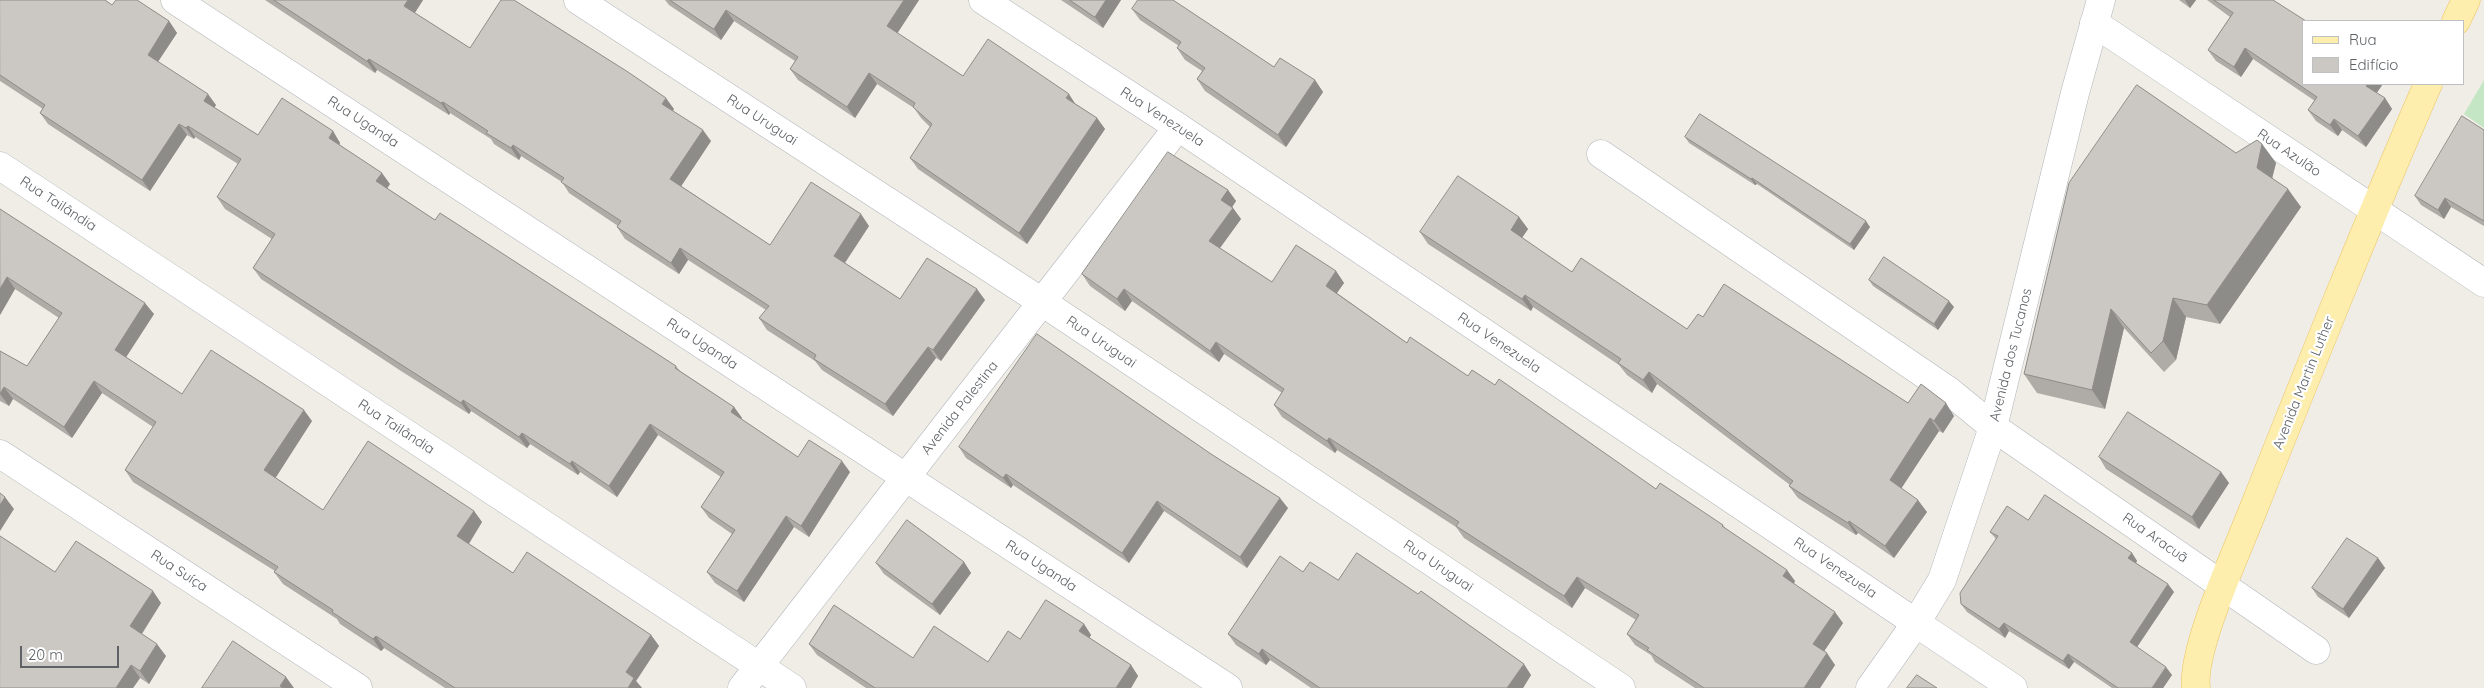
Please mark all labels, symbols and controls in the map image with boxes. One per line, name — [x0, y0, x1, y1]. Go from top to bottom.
legend — [2302, 20, 2464, 85]
text: Rua — [2349, 30, 2377, 49]
text: Edifício — [2349, 55, 2398, 74]
street label: Rua Venezuela — [1117, 84, 1207, 150]
street label: Rua Uruguai — [724, 91, 800, 149]
street label: Rua Uganda — [324, 93, 402, 151]
street label: Rua Azulão — [2254, 126, 2324, 180]
street label: Rua Tailândia — [17, 173, 99, 235]
street label: Avenida dos Tucanos — [1986, 287, 2036, 423]
street label: Rua Venezuela — [1454, 309, 1544, 377]
street label: Rua Uruguai — [1063, 312, 1139, 372]
street label: Avenida Martin Luther — [2270, 314, 2338, 452]
street label: Rua Uganda — [663, 315, 741, 373]
street label: Avenida Palestina — [918, 358, 1002, 458]
street label: Rua Tailândia — [355, 396, 437, 458]
street label: Rua Aracuã — [2119, 509, 2191, 567]
street label: Rua Venezuela — [1790, 534, 1880, 602]
street label: Rua Uruguai — [1400, 536, 1476, 596]
street label: Rua Uganda — [1002, 537, 1080, 595]
street label: Rua Suíça — [148, 547, 210, 595]
scale bar — [22, 636, 121, 668]
text: 20 m — [28, 645, 63, 664]

